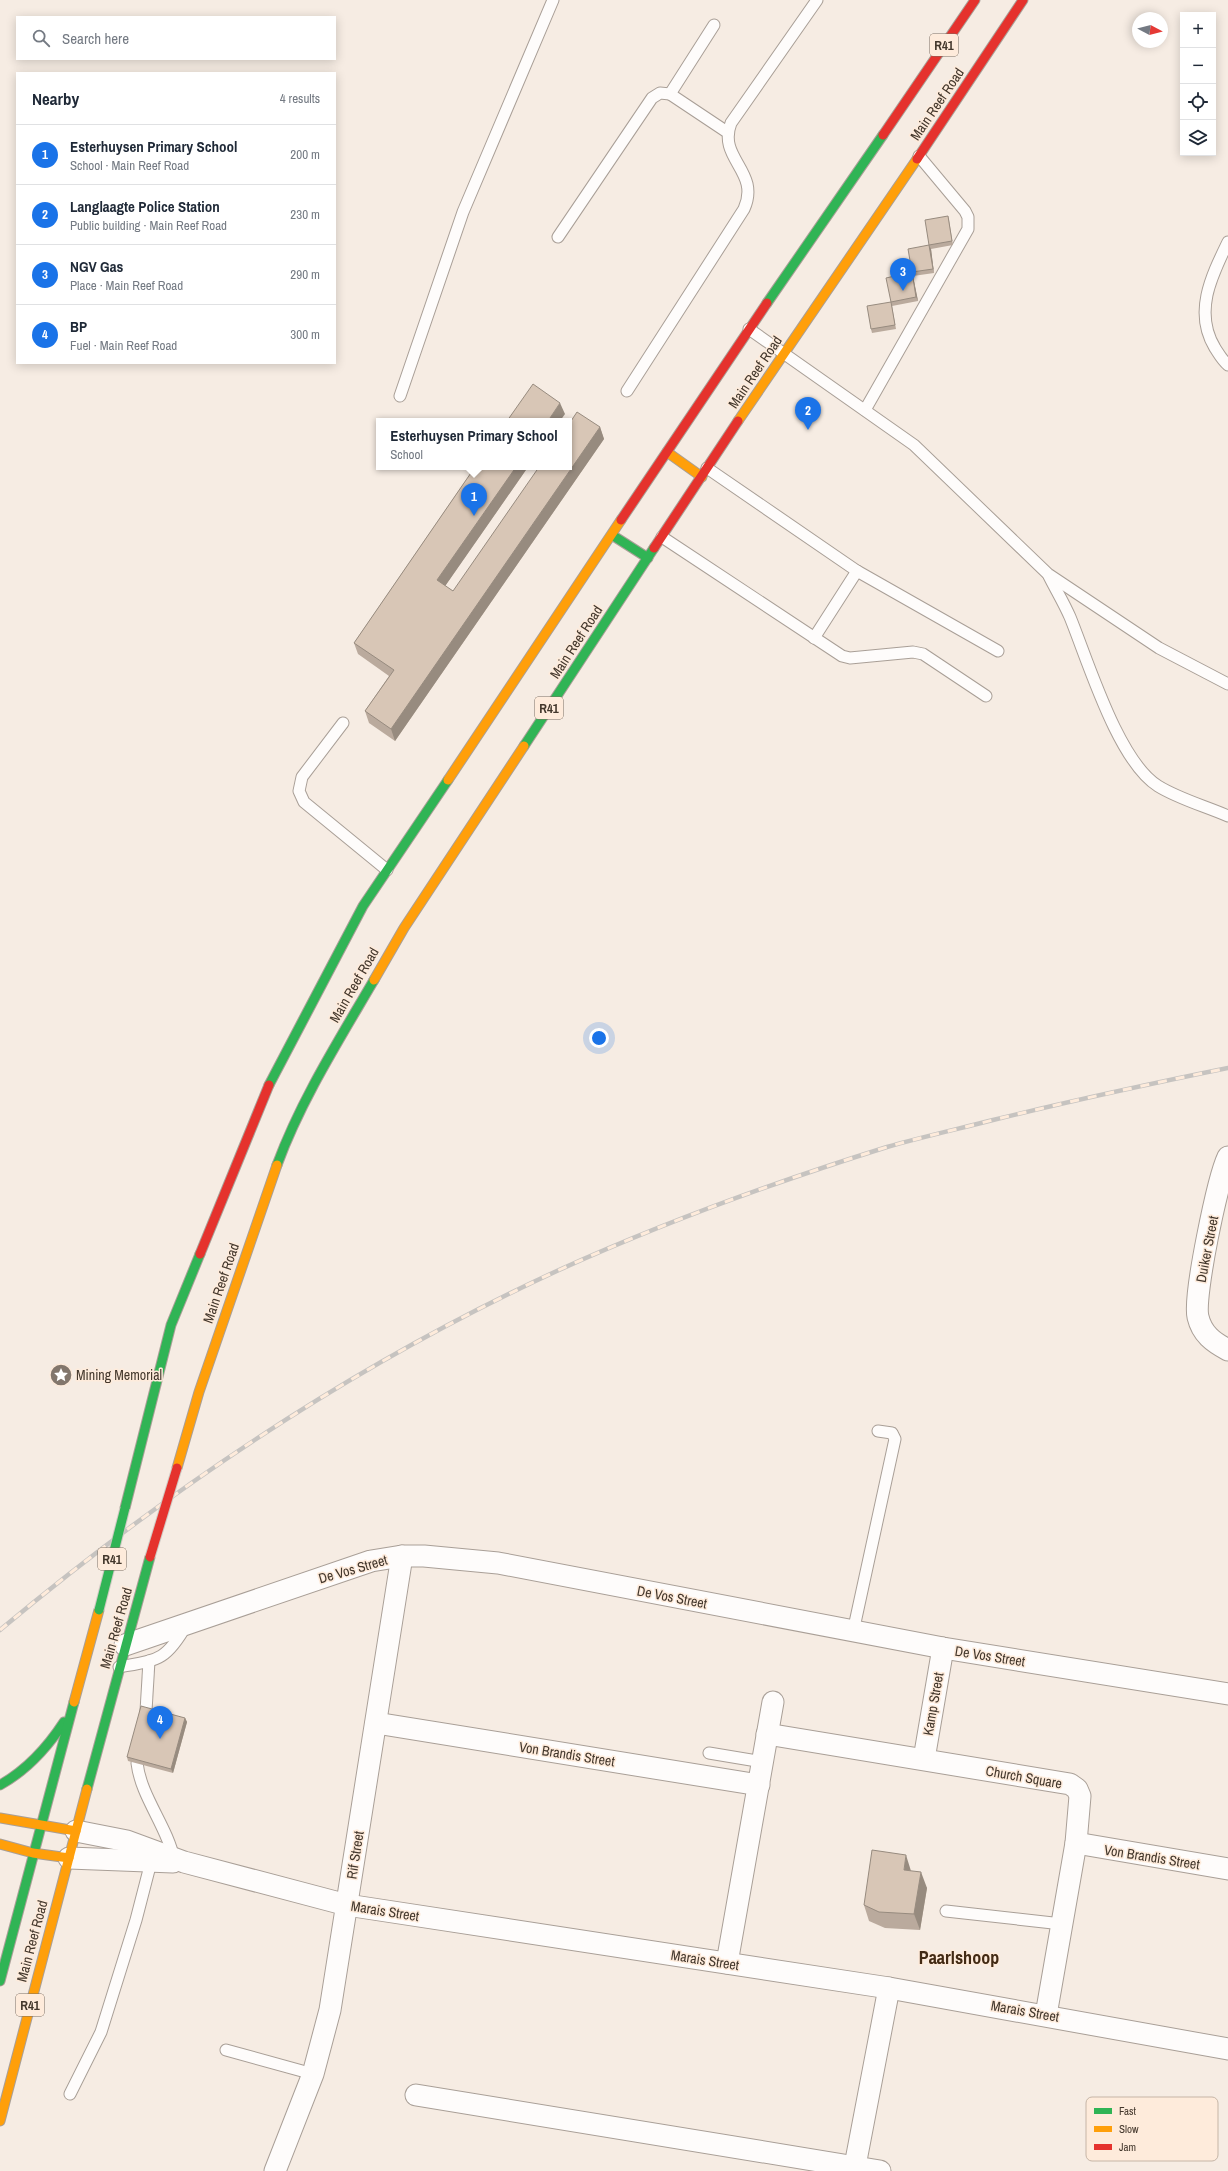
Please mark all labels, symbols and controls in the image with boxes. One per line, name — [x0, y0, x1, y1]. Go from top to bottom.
north arrow — [1132, 12, 1168, 48]
map controls — [1180, 12, 1216, 156]
button: + — [1180, 12, 1216, 48]
search box — [16, 16, 336, 60]
icon: search — [30, 27, 52, 49]
text: Search here — [62, 28, 129, 49]
road number: R41 — [930, 34, 958, 56]
button: − — [1180, 48, 1216, 84]
street label: Main Reef Road — [906, 64, 968, 144]
button: locate — [1180, 84, 1216, 120]
text: Nearby — [32, 87, 79, 110]
text: 4 results — [280, 90, 320, 107]
button: layers — [1180, 120, 1216, 156]
text: Esterhuysen Primary School — [70, 136, 238, 157]
text: 1 — [42, 146, 48, 163]
text: 200 m — [290, 146, 320, 163]
text: School · Main Reef Road — [70, 157, 189, 174]
text: Langlaagte Police Station — [70, 196, 220, 217]
text: 2 — [42, 206, 48, 223]
text: 230 m — [290, 206, 320, 223]
text: Public building · Main Reef Road — [70, 217, 227, 234]
text: NGV Gas — [70, 256, 123, 277]
pin: 3 — [890, 258, 916, 291]
text: 3 — [42, 266, 48, 283]
text: 290 m — [290, 266, 320, 283]
text: Place · Main Reef Road — [70, 277, 183, 294]
text: BP — [70, 316, 87, 337]
text: 4 — [42, 326, 48, 343]
text: 300 m — [290, 326, 320, 343]
street label: Main Reef Road — [724, 332, 786, 412]
text: Fuel · Main Reef Road — [70, 337, 177, 354]
pin: 2 — [795, 397, 821, 430]
popup — [376, 418, 572, 470]
text: Esterhuysen Primary School — [390, 425, 558, 446]
text: School — [390, 446, 423, 463]
pin: 1 — [461, 483, 487, 516]
street label: Main Reef Road — [546, 602, 606, 682]
road number: R41 — [535, 697, 563, 719]
street label: Main Reef Road — [325, 944, 383, 1026]
your location — [589, 1028, 609, 1048]
street label: Duiker Street — [1192, 1214, 1222, 1284]
street label: Main Reef Road — [199, 1241, 243, 1325]
place icon: Mining Memorial — [48, 1362, 74, 1388]
place label: Mining Memorial — [76, 1366, 162, 1384]
road number: R41 — [98, 1548, 126, 1570]
street label: De Vos Street — [316, 1551, 390, 1587]
street label: De Vos Street — [636, 1581, 708, 1613]
street label: Main Reef Road — [96, 1585, 136, 1671]
street label: De Vos Street — [954, 1642, 1026, 1670]
street label: Kamp Street — [919, 1671, 947, 1737]
pin: 4 — [147, 1706, 173, 1739]
street label: Von Brandis Street — [518, 1738, 616, 1770]
street label: Church Square — [984, 1761, 1064, 1793]
street label: Rif Street — [342, 1830, 368, 1880]
street label: Von Brandis Street — [1103, 1841, 1201, 1873]
street label: Marais Street — [350, 1897, 420, 1925]
street label: Main Reef Road — [12, 1898, 52, 1984]
district label: Paarlshoop — [919, 1945, 999, 1970]
street label: Marais Street — [670, 1946, 740, 1974]
road number: R41 — [16, 1994, 44, 2016]
street label: Marais Street — [989, 1996, 1061, 2026]
legend — [1086, 2097, 1218, 2161]
text: Fast — [1119, 2104, 1137, 2118]
text: Slow — [1119, 2122, 1139, 2136]
text: Jam — [1119, 2140, 1136, 2154]

